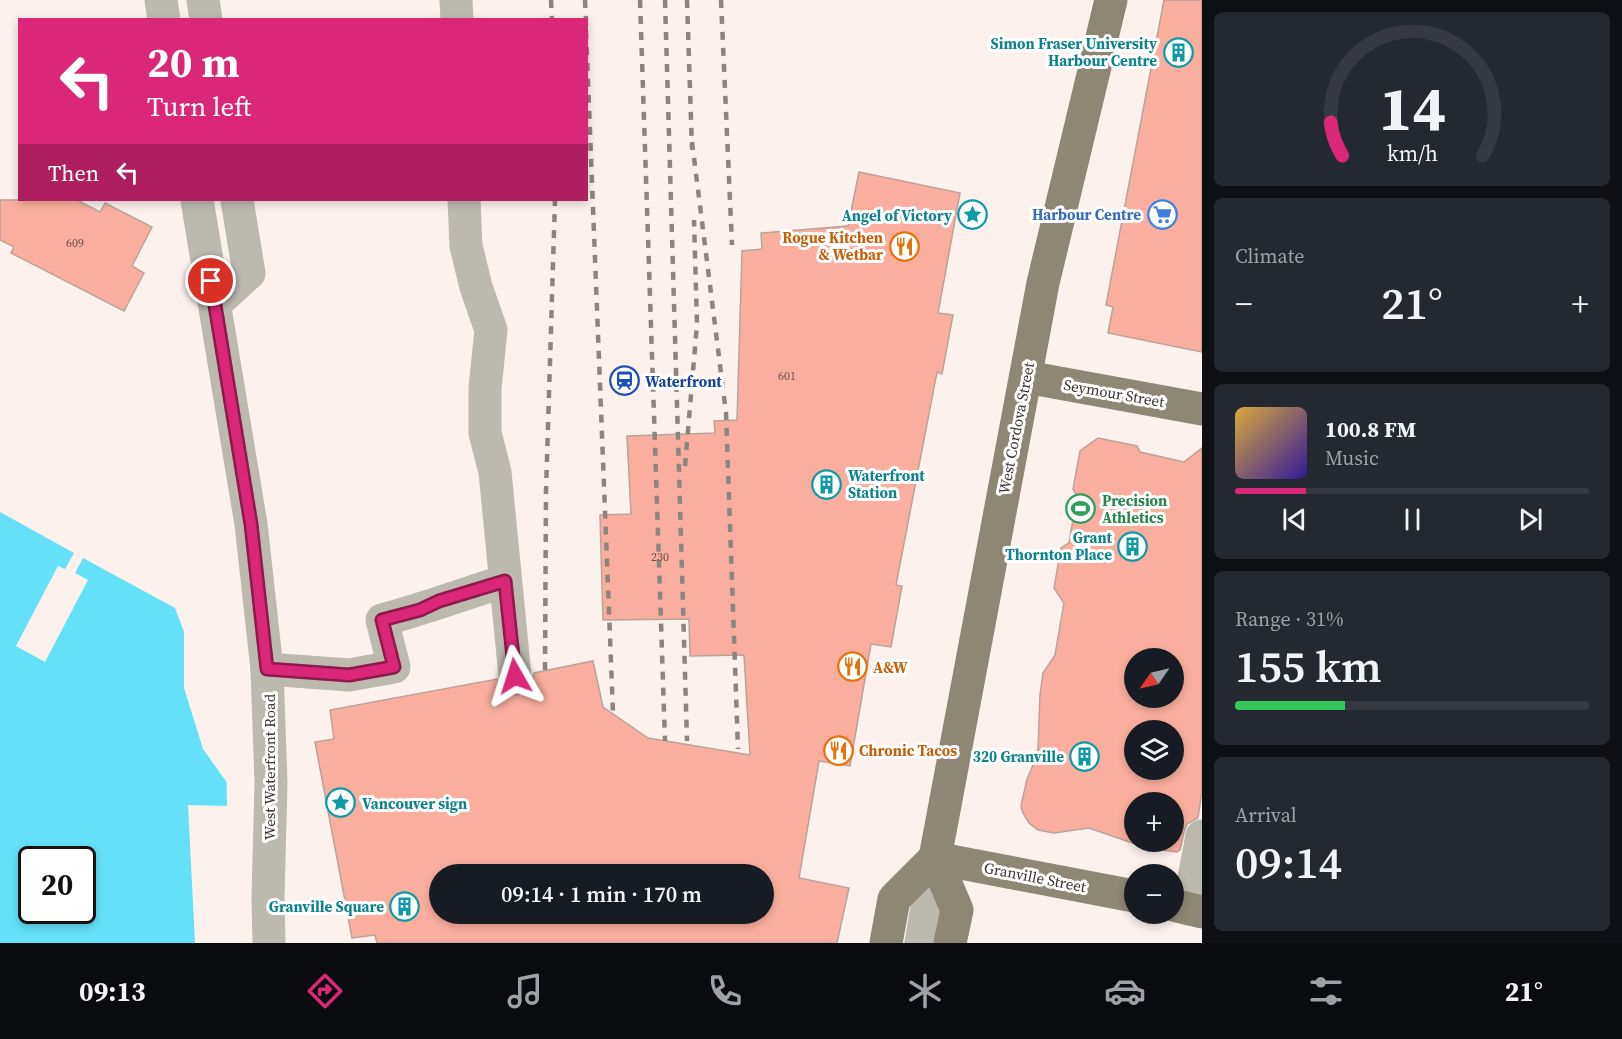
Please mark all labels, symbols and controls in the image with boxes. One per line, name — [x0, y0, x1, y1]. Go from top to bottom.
text: 20 m — [147, 33, 240, 91]
place label: Simon Fraser University Harbour Centre — [991, 33, 1157, 71]
building icon: Simon Fraser University Harbour Centre — [1162, 36, 1194, 68]
icon: left — [48, 42, 126, 120]
text: 14 — [1378, 65, 1446, 151]
text: Turn left — [147, 88, 251, 125]
text: km/h — [1386, 139, 1438, 168]
icon: left — [111, 156, 144, 189]
text: Then — [48, 158, 99, 188]
supermarket icon: Harbour Centre — [1146, 198, 1178, 230]
place icon: Angel of Victory — [957, 199, 989, 231]
place label: Harbour Centre — [1032, 204, 1141, 225]
place label: Angel of Victory — [842, 205, 952, 226]
place label: Rogue Kitchen & Wetbar — [782, 227, 883, 265]
restaurant icon: Rogue Kitchen & Wetbar — [888, 230, 920, 262]
house number: 609 — [66, 235, 84, 251]
text: Climate — [1235, 242, 1304, 270]
pin — [185, 255, 236, 306]
icon: arrive — [194, 264, 227, 297]
text: 21° — [1381, 272, 1443, 334]
text: − — [1235, 281, 1253, 326]
text: + — [1572, 281, 1589, 326]
street label: West Cordova Street — [993, 360, 1039, 496]
station icon: Waterfront — [608, 365, 640, 397]
house number: 601 — [778, 368, 796, 384]
place label: Waterfront — [645, 371, 722, 392]
street label: Seymour Street — [1062, 374, 1166, 412]
text: 100.8 FM — [1325, 414, 1416, 444]
text: Music — [1325, 444, 1379, 472]
place label: Waterfront Station — [848, 465, 925, 503]
building icon: Waterfront Station — [811, 468, 843, 500]
place label: Precision Athletics — [1102, 490, 1167, 528]
sports icon: Precision Athletics — [1065, 493, 1097, 525]
icon: previous — [1278, 503, 1311, 536]
icon: pause — [1396, 503, 1429, 536]
icon: next — [1514, 503, 1547, 536]
place label: Grant Thornton Place — [1005, 527, 1113, 565]
building icon: Grant Thornton Place — [1117, 530, 1149, 562]
house number: 230 — [651, 549, 669, 565]
text: Range · 31% — [1235, 605, 1344, 633]
text: 155 km — [1235, 635, 1382, 697]
position arrow — [483, 644, 547, 708]
north arrow — [1124, 648, 1184, 708]
map controls — [1124, 648, 1184, 924]
restaurant icon: A&W — [836, 651, 868, 683]
place label: A&W — [873, 657, 908, 678]
street label: West Waterfront Road — [259, 693, 280, 840]
button: layers — [1124, 720, 1184, 780]
restaurant icon: Chronic Tacos — [822, 734, 854, 766]
place label: Chronic Tacos — [859, 740, 957, 761]
building icon: 320 Granville — [1069, 740, 1101, 772]
place label: 320 Granville — [973, 746, 1064, 767]
place icon: Vancouver sign — [325, 787, 357, 819]
button: + — [1124, 792, 1184, 852]
place label: Vancouver sign — [362, 793, 467, 814]
text: Arrival — [1235, 801, 1297, 829]
text: 09:14 — [1235, 831, 1342, 893]
speed limit sign: 20 — [18, 846, 96, 924]
street label: Granville Street — [982, 857, 1088, 897]
button: − — [1124, 864, 1184, 924]
text: 09:14 · 1 min · 170 m — [501, 879, 702, 909]
building icon: Granville Square — [389, 890, 421, 922]
place label: Granville Square — [269, 896, 384, 917]
icon: directions — [304, 970, 346, 1012]
icon: music — [504, 970, 546, 1012]
icon: phone — [704, 970, 746, 1012]
icon: climate — [904, 970, 946, 1012]
icon: car — [1104, 970, 1146, 1012]
icon: filters — [1305, 970, 1347, 1012]
text: 09:13 — [79, 973, 146, 1010]
text: 21° — [1505, 973, 1543, 1010]

